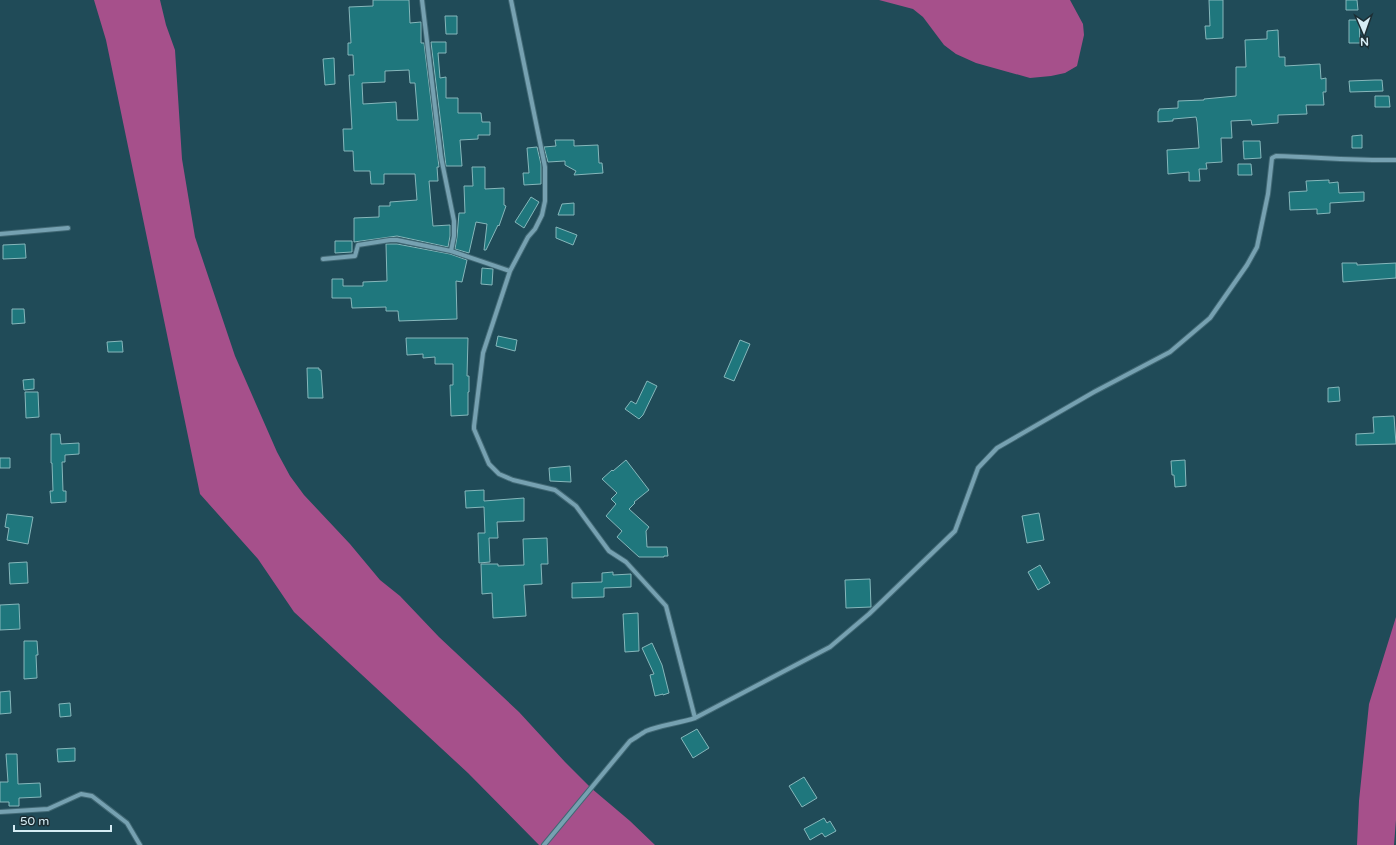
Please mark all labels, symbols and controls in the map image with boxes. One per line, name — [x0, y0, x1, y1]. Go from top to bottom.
north arrow — [1344, 12, 1384, 52]
text: N — [1360, 35, 1369, 48]
scale bar — [14, 807, 111, 833]
text: 50 m — [20, 814, 49, 828]

